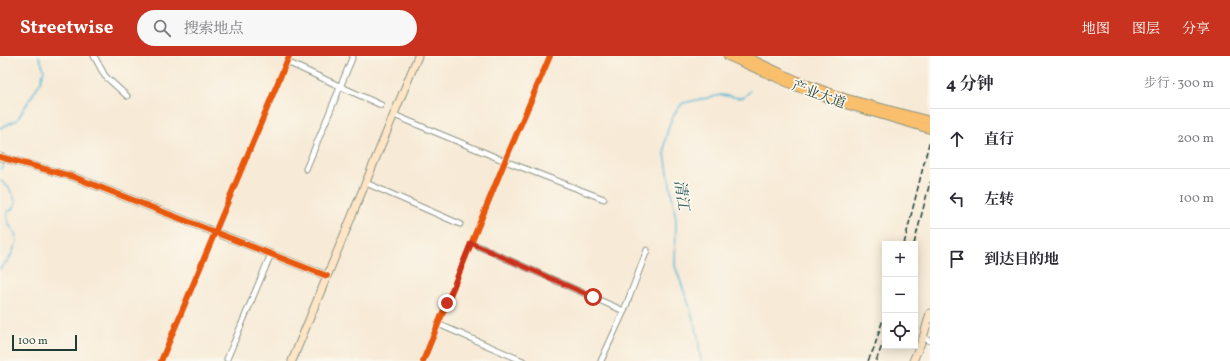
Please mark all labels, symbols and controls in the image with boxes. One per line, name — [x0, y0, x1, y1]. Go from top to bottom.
search box — [137, 10, 417, 46]
text: Streetwise — [20, 15, 113, 41]
icon: search — [151, 17, 173, 39]
text: 搜索地点 — [183, 19, 243, 40]
text: 地图 — [1082, 20, 1110, 39]
text: 图层 — [1132, 20, 1160, 39]
text: 分享 — [1182, 20, 1210, 39]
text: 4 分钟 — [946, 73, 994, 96]
text: 步行 · 300 m — [1144, 75, 1214, 93]
street label: 产业大道 — [789, 77, 848, 114]
icon: ahead — [946, 128, 968, 150]
text: 直行 — [984, 130, 1014, 151]
text: 200 m — [1177, 130, 1214, 148]
water label: 清江 — [668, 179, 693, 213]
icon: left — [946, 188, 968, 210]
text: 左转 — [984, 190, 1014, 211]
text: 100 m — [1179, 190, 1214, 208]
map controls — [882, 241, 918, 349]
button: + — [882, 241, 918, 277]
icon: arrive — [946, 248, 968, 270]
text: 到达目的地 — [984, 250, 1059, 271]
button: − — [882, 277, 918, 313]
route start — [584, 288, 602, 306]
route end — [438, 294, 456, 312]
button: locate — [882, 313, 918, 349]
scale bar — [12, 333, 77, 352]
text: 100 m — [18, 334, 48, 349]

